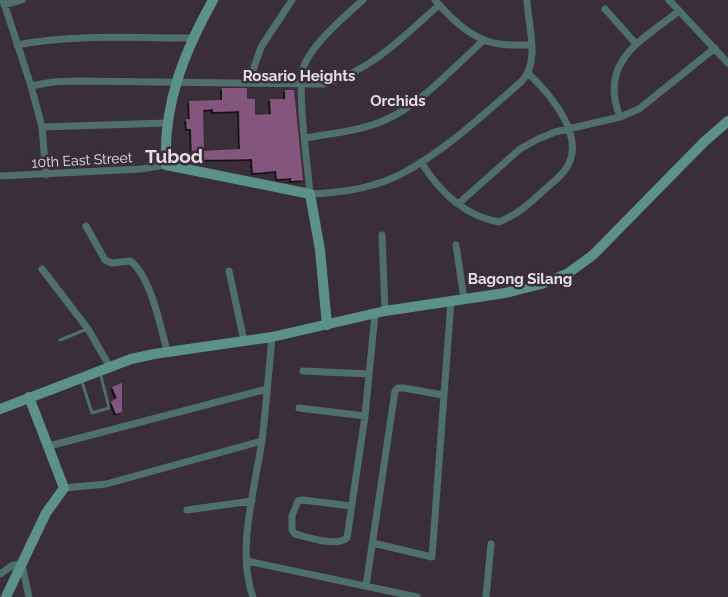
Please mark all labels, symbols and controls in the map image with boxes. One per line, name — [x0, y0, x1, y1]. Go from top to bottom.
district label: Rosario Heights — [243, 67, 355, 85]
district label: Orchids — [370, 92, 426, 110]
district label: Tubod — [145, 145, 203, 167]
street label: 10th East Street — [31, 149, 133, 171]
district label: Bagong Silang — [468, 270, 572, 288]

